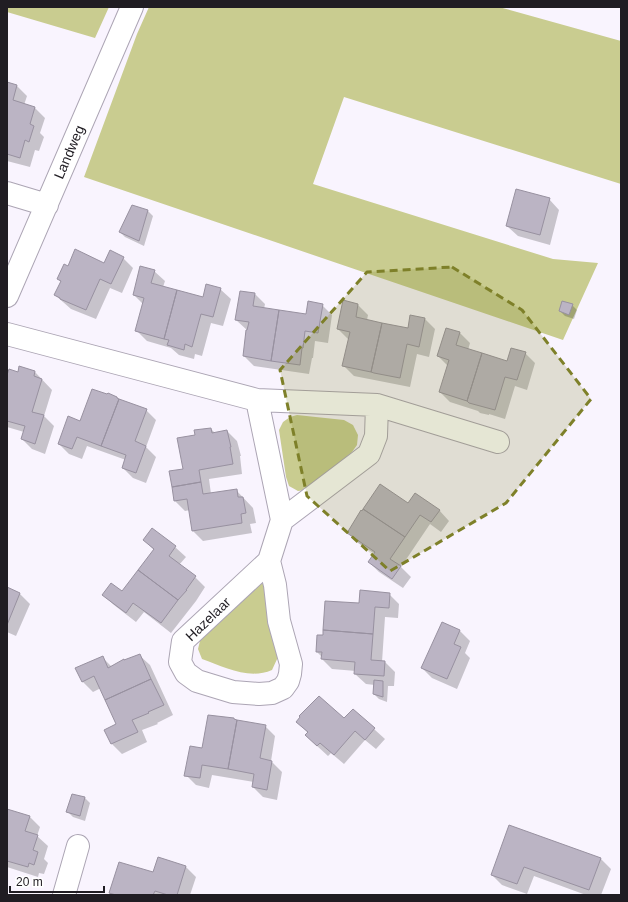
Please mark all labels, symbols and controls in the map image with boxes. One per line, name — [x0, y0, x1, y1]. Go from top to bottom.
street label: Landweg — [51, 123, 87, 181]
street label: Hazelaar — [182, 594, 234, 644]
scale bar — [10, 868, 104, 894]
text: 20 m — [16, 875, 43, 889]

